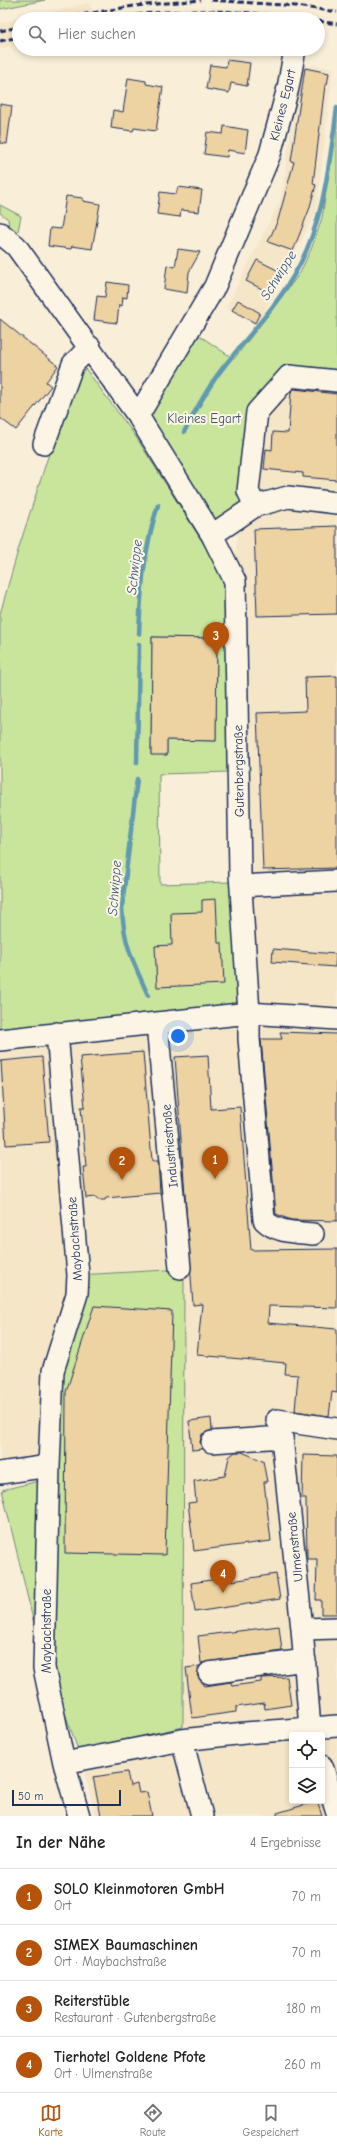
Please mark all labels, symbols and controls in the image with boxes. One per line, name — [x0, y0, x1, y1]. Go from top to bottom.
search box — [12, 12, 325, 56]
icon: search — [26, 23, 48, 45]
text: Hier suchen — [58, 25, 136, 43]
street label: Kleines Egart — [266, 66, 299, 143]
water label: Schwippe — [257, 247, 300, 303]
park label: Kleines Egart — [167, 411, 242, 426]
water label: Schwippe — [123, 539, 146, 595]
pin: 3 — [203, 622, 229, 655]
street label: Gutenbergstraße — [230, 724, 247, 817]
water label: Schwippe — [104, 860, 125, 916]
your location — [168, 1026, 188, 1046]
street label: Industriestraße — [158, 1103, 181, 1188]
pin: 1 — [202, 1146, 228, 1179]
pin: 2 — [109, 1147, 135, 1180]
street label: Maybachstraße — [64, 1196, 85, 1282]
street label: Ulmenstraße — [283, 1511, 306, 1583]
pin: 4 — [210, 1560, 236, 1593]
street label: Maybachstraße — [39, 1588, 54, 1673]
map controls — [289, 1732, 325, 1804]
button: locate — [289, 1732, 325, 1768]
button: layers — [289, 1768, 325, 1804]
scale bar — [12, 1788, 121, 1807]
text: 50 m — [18, 1790, 43, 1803]
text: In der Nähe — [16, 1833, 105, 1852]
text: 4 Ergebnisse — [250, 1835, 321, 1850]
text: SOLO Kleinmotoren GmbH — [54, 1880, 224, 1898]
text: 1 — [26, 1889, 32, 1904]
text: 70 m — [292, 1889, 321, 1904]
text: Ort — [54, 1898, 71, 1913]
text: SIMEX Baumaschinen — [54, 1936, 198, 1954]
text: 2 — [26, 1945, 32, 1960]
text: 70 m — [292, 1945, 321, 1960]
text: Ort · Maybachstraße — [54, 1954, 167, 1969]
text: Reiterstüble — [54, 1992, 130, 2010]
text: 3 — [26, 2001, 32, 2016]
text: 180 m — [286, 2001, 321, 2016]
text: Restaurant · Gutenbergstraße — [54, 2010, 216, 2025]
text: Tierhotel Goldene Pfote — [54, 2048, 206, 2066]
text: 4 — [26, 2057, 32, 2072]
text: 260 m — [284, 2057, 321, 2072]
text: Ort · Ulmenstraße — [54, 2066, 153, 2081]
tab: Karte — [38, 2102, 63, 2139]
tab: Route — [140, 2102, 166, 2139]
tab: Gespeichert — [243, 2102, 299, 2139]

